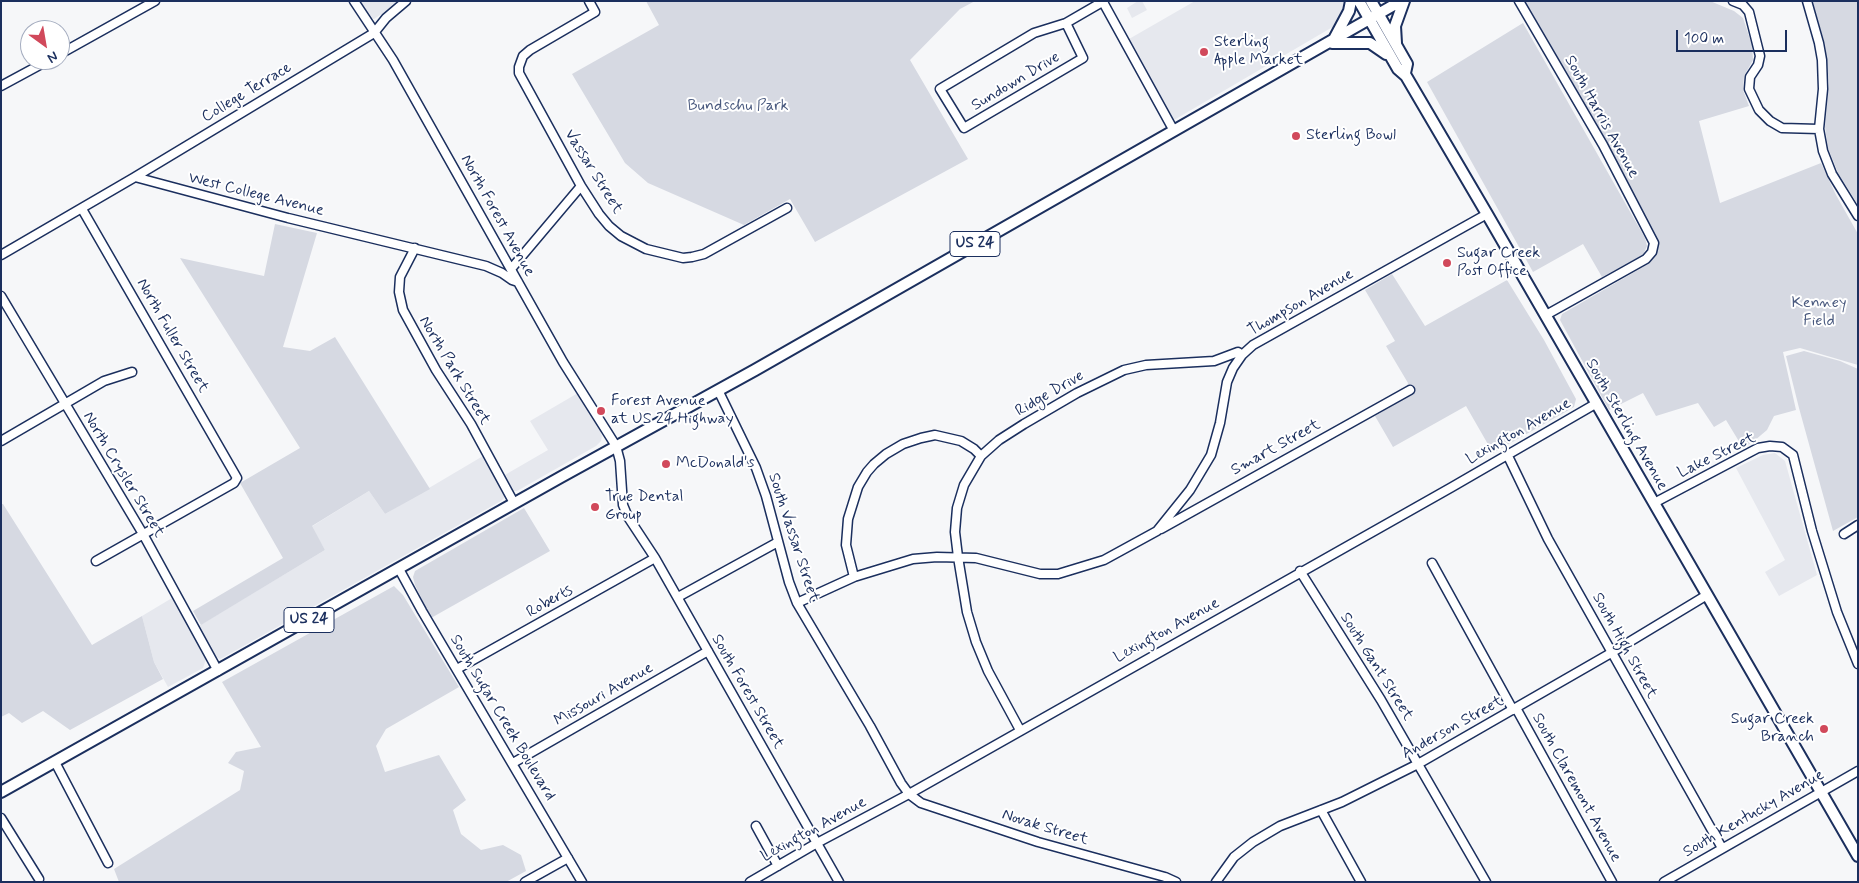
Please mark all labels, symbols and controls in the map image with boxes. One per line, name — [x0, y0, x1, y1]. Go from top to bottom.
north arrow — [20, 20, 70, 70]
scale bar — [1679, 20, 1790, 52]
text: 100 m — [1684, 29, 1724, 49]
place label: Sterling Apple Market — [1214, 33, 1303, 71]
marker: Sterling Apple Market — [1198, 46, 1210, 58]
text: N — [44, 47, 61, 67]
street label: Sundown Drive — [968, 48, 1064, 116]
street label: South Harris Avenue — [1559, 52, 1643, 182]
street label: College Terrace — [199, 59, 295, 127]
park label: Bundschu Park — [687, 97, 789, 117]
street label: Vassar Street — [559, 126, 627, 218]
place label: Sterling Bowl — [1306, 126, 1396, 146]
marker: Sterling Bowl — [1290, 130, 1302, 142]
street label: North Forest Avenue — [456, 152, 538, 280]
street label: West College Avenue — [186, 169, 326, 221]
road number: US 24 — [950, 232, 1000, 256]
place label: Sugar Creek Post Office — [1457, 244, 1540, 282]
marker: Sugar Creek Post Office — [1441, 257, 1453, 269]
street label: Thompson Avenue — [1245, 265, 1357, 341]
street label: North Fuller Street — [131, 275, 213, 397]
park label: Kenney Field — [1791, 294, 1847, 332]
street label: North Park Street — [414, 313, 494, 429]
street label: South Sterling Avenue — [1581, 356, 1671, 494]
street label: Ridge Drive — [1012, 367, 1088, 421]
place label: Forest Avenue at US 24 Highway — [611, 392, 734, 430]
street label: Lexington Avenue — [1463, 394, 1575, 470]
marker: Forest Avenue at US 24 Highway — [595, 405, 607, 417]
street label: North Crysler Street — [78, 409, 168, 541]
street label: Smart Street — [1228, 416, 1324, 480]
street label: Lake Street — [1675, 429, 1759, 483]
place label: McDonald's — [676, 454, 755, 474]
marker: McDonald's — [660, 458, 672, 470]
street label: South Vassar Street — [763, 471, 823, 605]
place label: True Dental Group — [605, 488, 684, 526]
marker: True Dental Group — [589, 501, 601, 513]
street label: Roberts — [523, 581, 577, 623]
street label: South High Street — [1587, 590, 1661, 702]
street label: Lexington Avenue — [1111, 594, 1223, 668]
road number: US 24 — [284, 608, 334, 632]
street label: South Gant Street — [1335, 609, 1417, 725]
street label: South Forest Street — [706, 631, 788, 753]
street label: South Sugar Creek Boulevard — [445, 632, 559, 804]
street label: Missouri Avenue — [551, 659, 657, 731]
street label: Anderson Street — [1399, 692, 1507, 764]
street label: South Claremont Avenue — [1527, 710, 1625, 866]
place label: Sugar Creek Branch — [1731, 710, 1814, 748]
marker: Sugar Creek Branch — [1818, 723, 1830, 735]
street label: South Kentucky Avenue — [1680, 766, 1828, 862]
street label: Lexington Avenue — [758, 793, 870, 867]
street label: Novak Street — [999, 806, 1091, 850]

